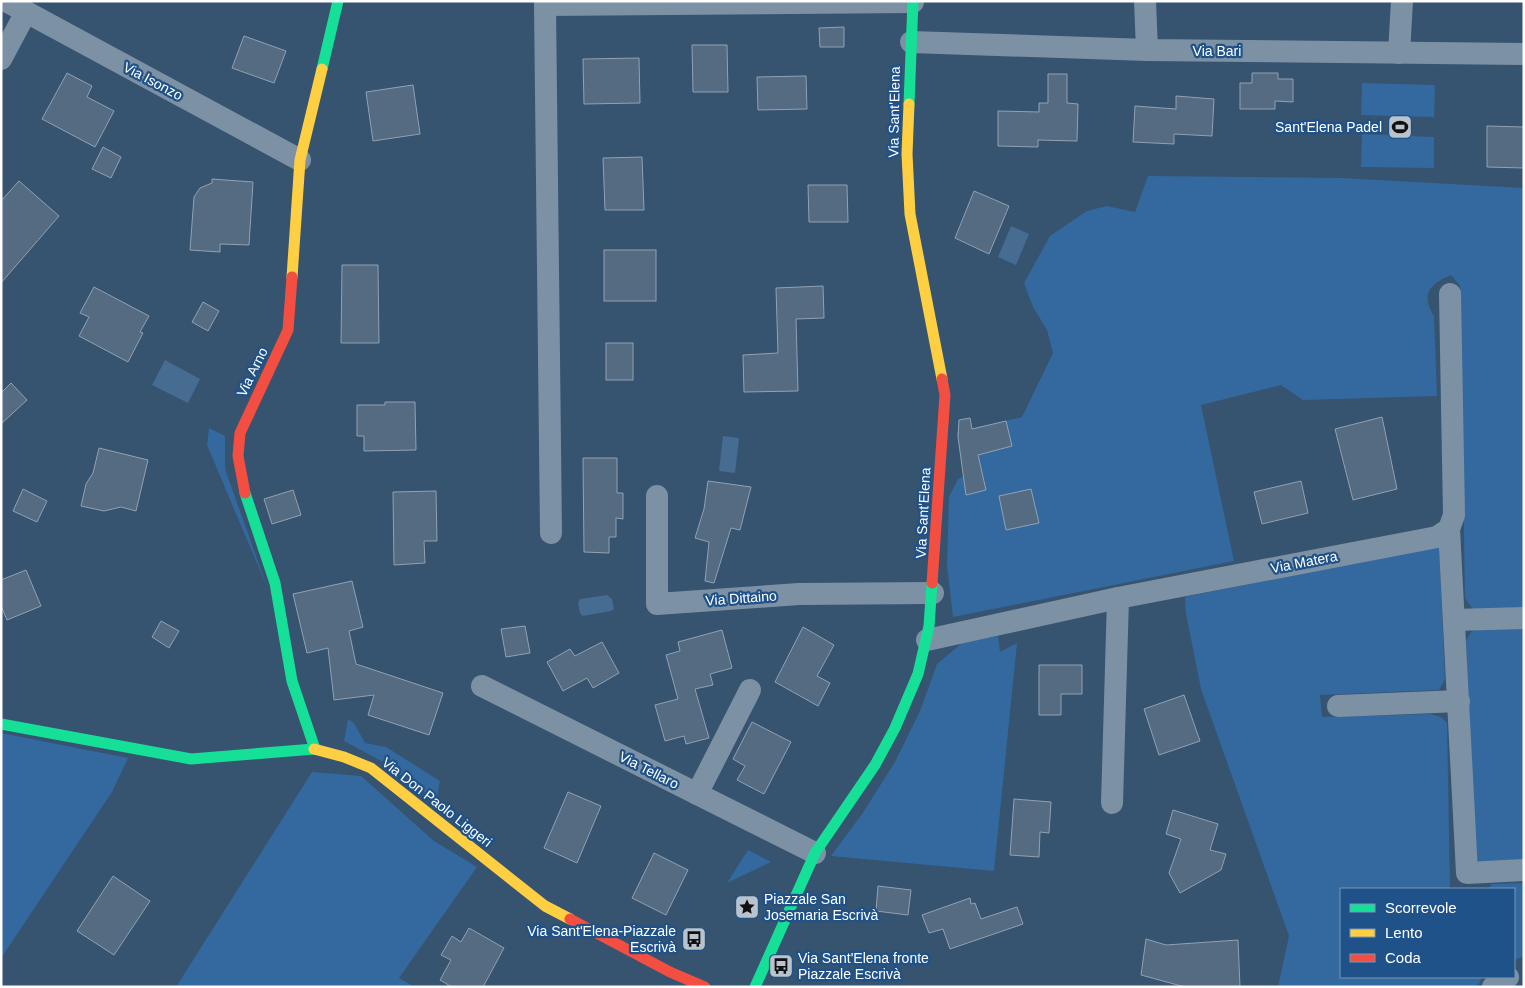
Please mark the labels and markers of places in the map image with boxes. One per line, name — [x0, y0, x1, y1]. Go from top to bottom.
sports icon: Sant'Elena Padel — [1387, 114, 1413, 140]
place label: Sant'Elena Padel — [1275, 119, 1382, 135]
place label: Piazzale San Josemaria Escrivà — [764, 891, 879, 923]
place icon: Piazzale San Josemaria Escrivà — [734, 894, 760, 920]
place label: Via Sant'Elena-Piazzale Escrivà — [527, 923, 676, 955]
bus stop icon: Via Sant'Elena-Piazzale Escrivà — [681, 926, 707, 952]
place label: Via Sant'Elena fronte Piazzale Escrivà — [798, 950, 929, 982]
bus stop icon: Via Sant'Elena fronte Piazzale Escrivà — [768, 953, 794, 979]

